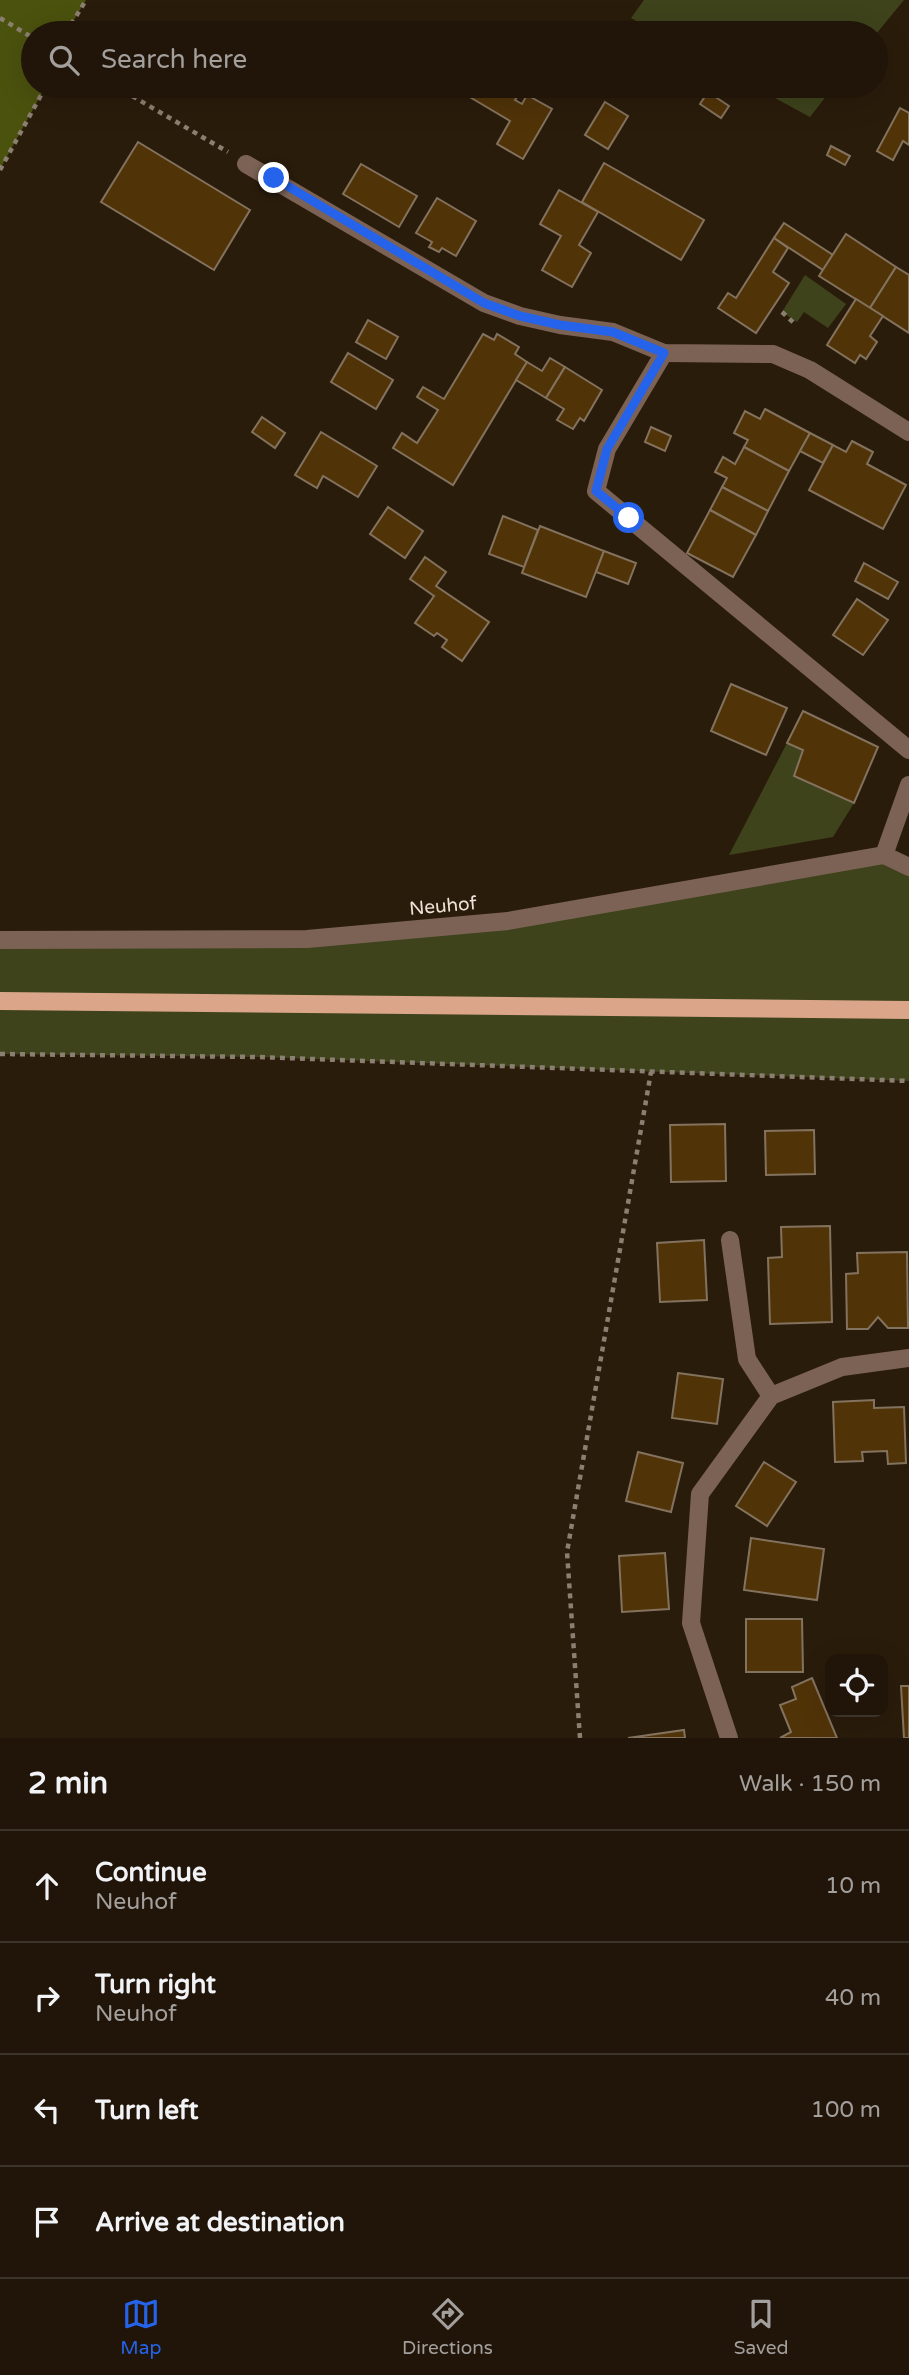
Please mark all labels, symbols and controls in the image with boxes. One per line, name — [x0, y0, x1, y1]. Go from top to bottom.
search box — [21, 21, 888, 98]
icon: search — [45, 41, 83, 79]
text: Search here — [101, 44, 247, 75]
route end — [258, 162, 289, 193]
route start — [613, 502, 644, 533]
street label: Neuhof — [408, 892, 478, 920]
map controls — [825, 1654, 888, 1717]
button: locate — [825, 1654, 888, 1717]
text: 2 min — [28, 1765, 108, 1802]
text: Walk · 150 m — [739, 1770, 881, 1798]
text: Continue — [95, 1857, 207, 1888]
icon: ahead — [28, 1867, 66, 1905]
text: 10 m — [825, 1872, 881, 1900]
text: Neuhof — [95, 1888, 177, 1916]
text: Turn right — [95, 1969, 216, 2000]
icon: right — [28, 1979, 66, 2017]
text: 40 m — [825, 1984, 881, 2012]
text: Neuhof — [95, 2000, 177, 2028]
icon: left — [28, 2091, 66, 2129]
text: Turn left — [95, 2095, 198, 2126]
text: 100 m — [811, 2096, 881, 2124]
icon: arrive — [28, 2203, 66, 2241]
text: Arrive at destination — [95, 2207, 345, 2238]
tab: Map — [120, 2295, 161, 2359]
tab: Directions — [402, 2295, 493, 2359]
tab: Saved — [734, 2295, 789, 2359]

